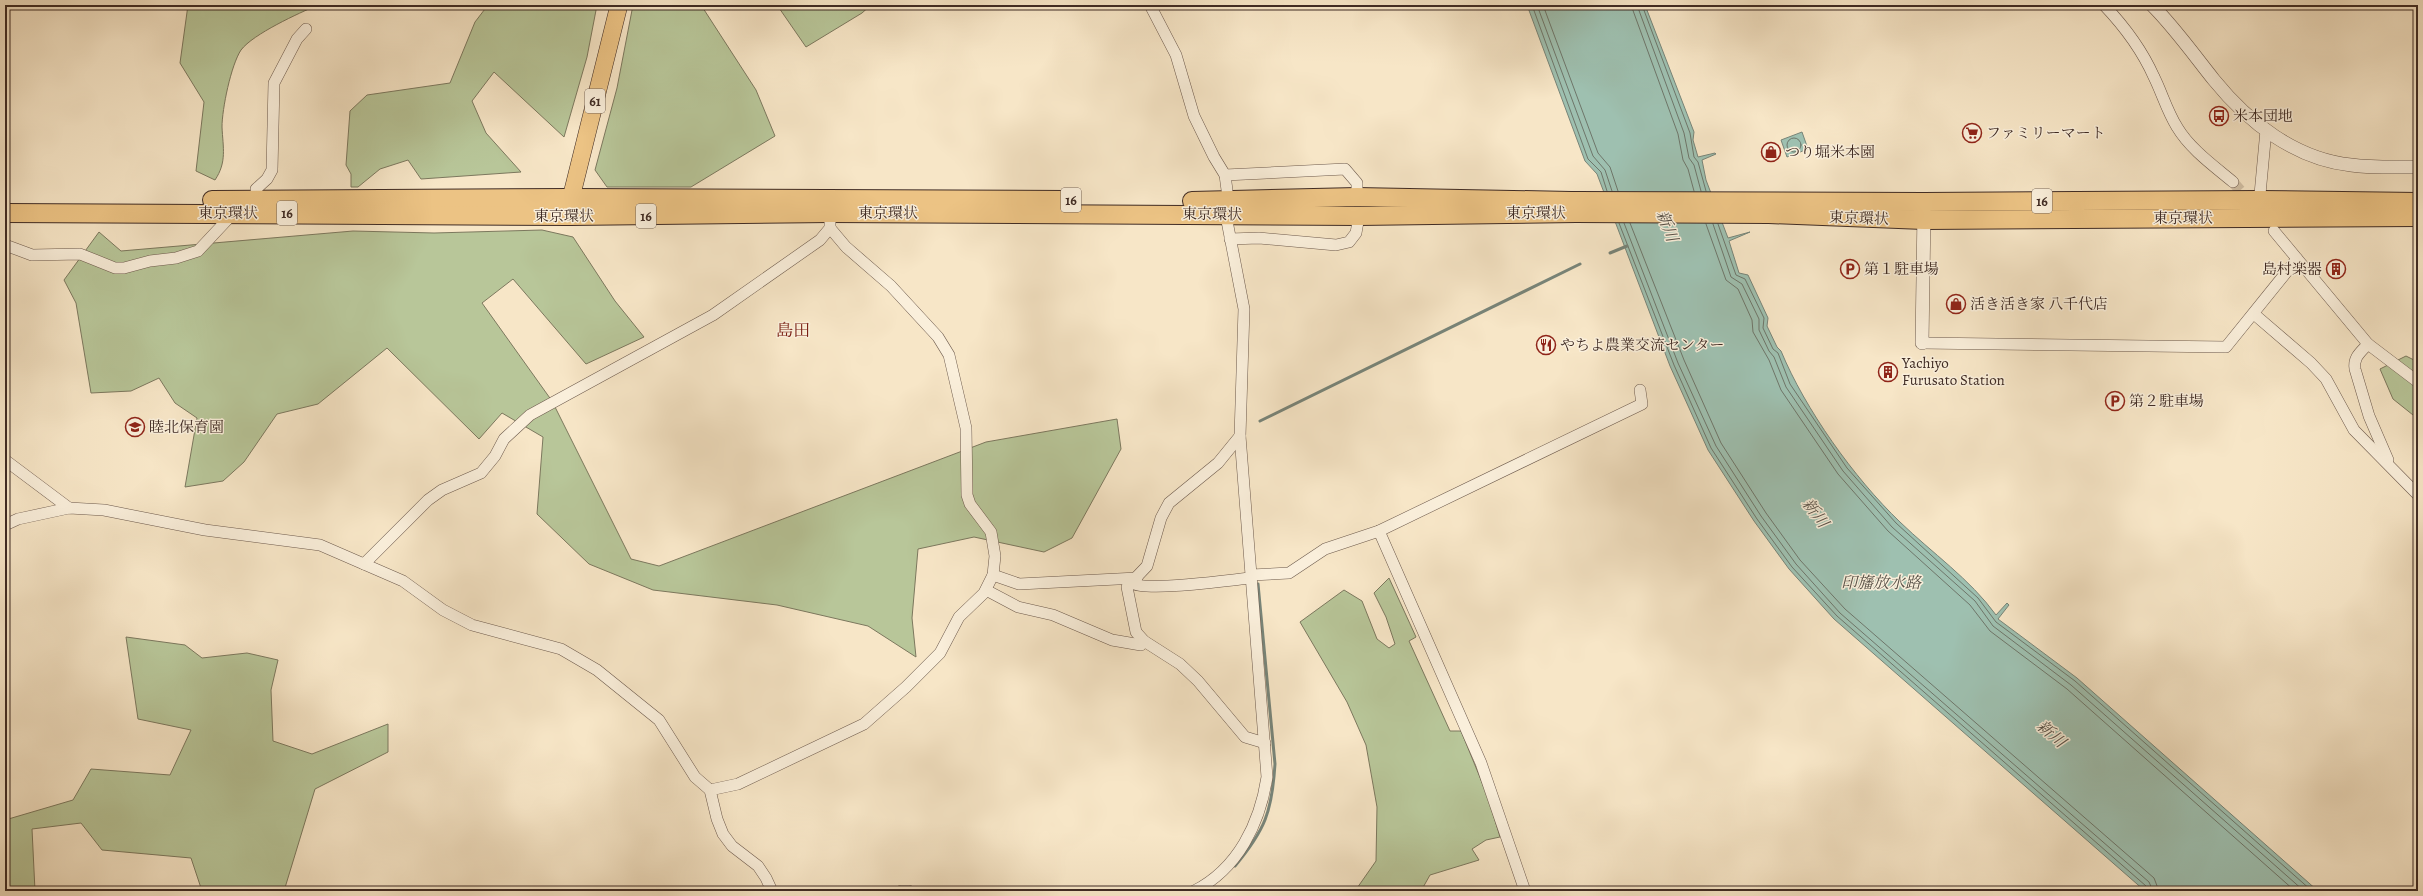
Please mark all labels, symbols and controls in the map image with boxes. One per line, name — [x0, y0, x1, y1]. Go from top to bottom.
road number: 61 — [585, 89, 605, 113]
bus stop icon: 米本団地 — [2208, 105, 2230, 127]
place label: 米本団地 — [2233, 106, 2293, 126]
supermarket icon: ファミリーマート — [1961, 122, 1983, 144]
place label: ファミリーマート — [1986, 123, 2106, 143]
shop icon: つり堀米本園 — [1760, 141, 1782, 163]
place label: つり堀米本園 — [1785, 142, 1875, 162]
road number: 16 — [1061, 188, 1081, 212]
road number: 16 — [2032, 189, 2052, 213]
road number: 16 — [277, 201, 297, 225]
street label: 東京環状 — [198, 203, 258, 223]
street label: 東京環状 — [858, 203, 918, 223]
street label: 東京環状 — [1182, 203, 1242, 225]
street label: 東京環状 — [1506, 203, 1566, 223]
road number: 16 — [636, 204, 656, 228]
street label: 東京環状 — [534, 206, 594, 226]
water label: 新川 — [1651, 207, 1684, 247]
street label: 東京環状 — [1829, 207, 1889, 229]
street label: 東京環状 — [2153, 208, 2213, 228]
parking icon: 第１駐車場 — [1839, 258, 1861, 280]
building icon: 島村楽器 — [2325, 258, 2347, 280]
place label: 第１駐車場 — [1864, 259, 1939, 279]
place label: 島村楽器 — [2262, 259, 2322, 279]
shop icon: 活き活き家 八千代店 — [1945, 293, 1967, 315]
place label: 活き活き家 八千代店 — [1970, 294, 2108, 314]
district label: 島田 — [776, 319, 810, 342]
restaurant icon: やちよ農業交流センター — [1535, 334, 1557, 356]
place label: やちよ農業交流センター — [1560, 335, 1724, 355]
place label: Yachiyo Furusato Station — [1901, 353, 2005, 390]
building icon: Yachiyo Furusato Station — [1877, 361, 1899, 383]
parking icon: 第２駐車場 — [2104, 390, 2126, 412]
place label: 第２駐車場 — [2129, 391, 2204, 411]
school or university icon: 睦北保育園 — [124, 416, 146, 438]
place label: 睦北保育園 — [149, 417, 224, 437]
water label: 新川 — [1797, 494, 1835, 534]
water label: 印旛放水路 — [1841, 572, 1922, 594]
water label: 新川 — [2032, 715, 2072, 754]

